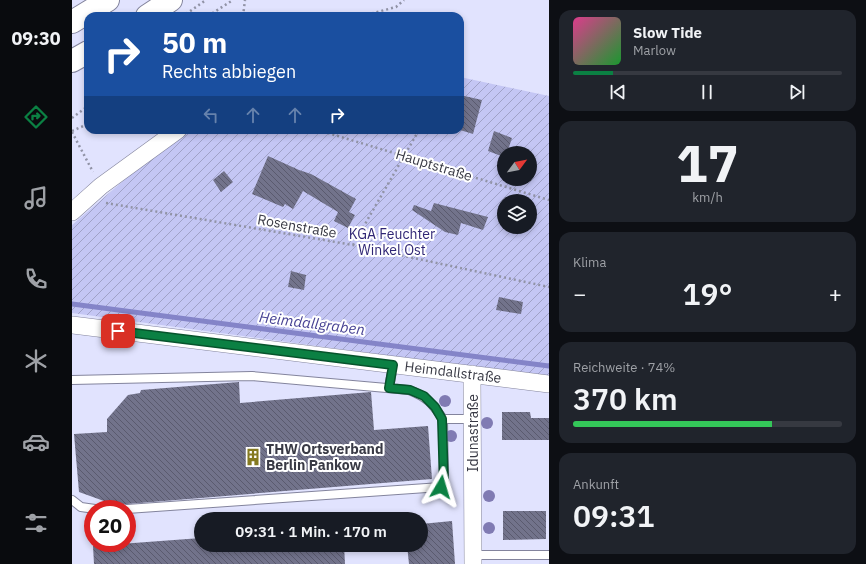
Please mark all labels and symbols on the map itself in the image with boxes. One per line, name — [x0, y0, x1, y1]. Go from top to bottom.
street label: Hauptstraße — [394, 145, 475, 185]
north arrow — [497, 146, 537, 186]
street label: Rosenstraße — [256, 210, 338, 242]
park label: KGA Feuchter Winkel Ost — [349, 225, 435, 259]
water label: Heimdallgraben — [258, 307, 366, 339]
pin — [101, 314, 135, 348]
street label: Heimdallstraße — [404, 357, 503, 387]
street label: Idunastraße — [464, 394, 482, 472]
place label: THW Ortsverband Berlin Pankow — [266, 440, 383, 474]
building icon: THW Ortsverband Berlin Pankow — [243, 447, 263, 467]
position arrow — [420, 466, 462, 508]
speed limit sign: 20 — [84, 500, 136, 552]

